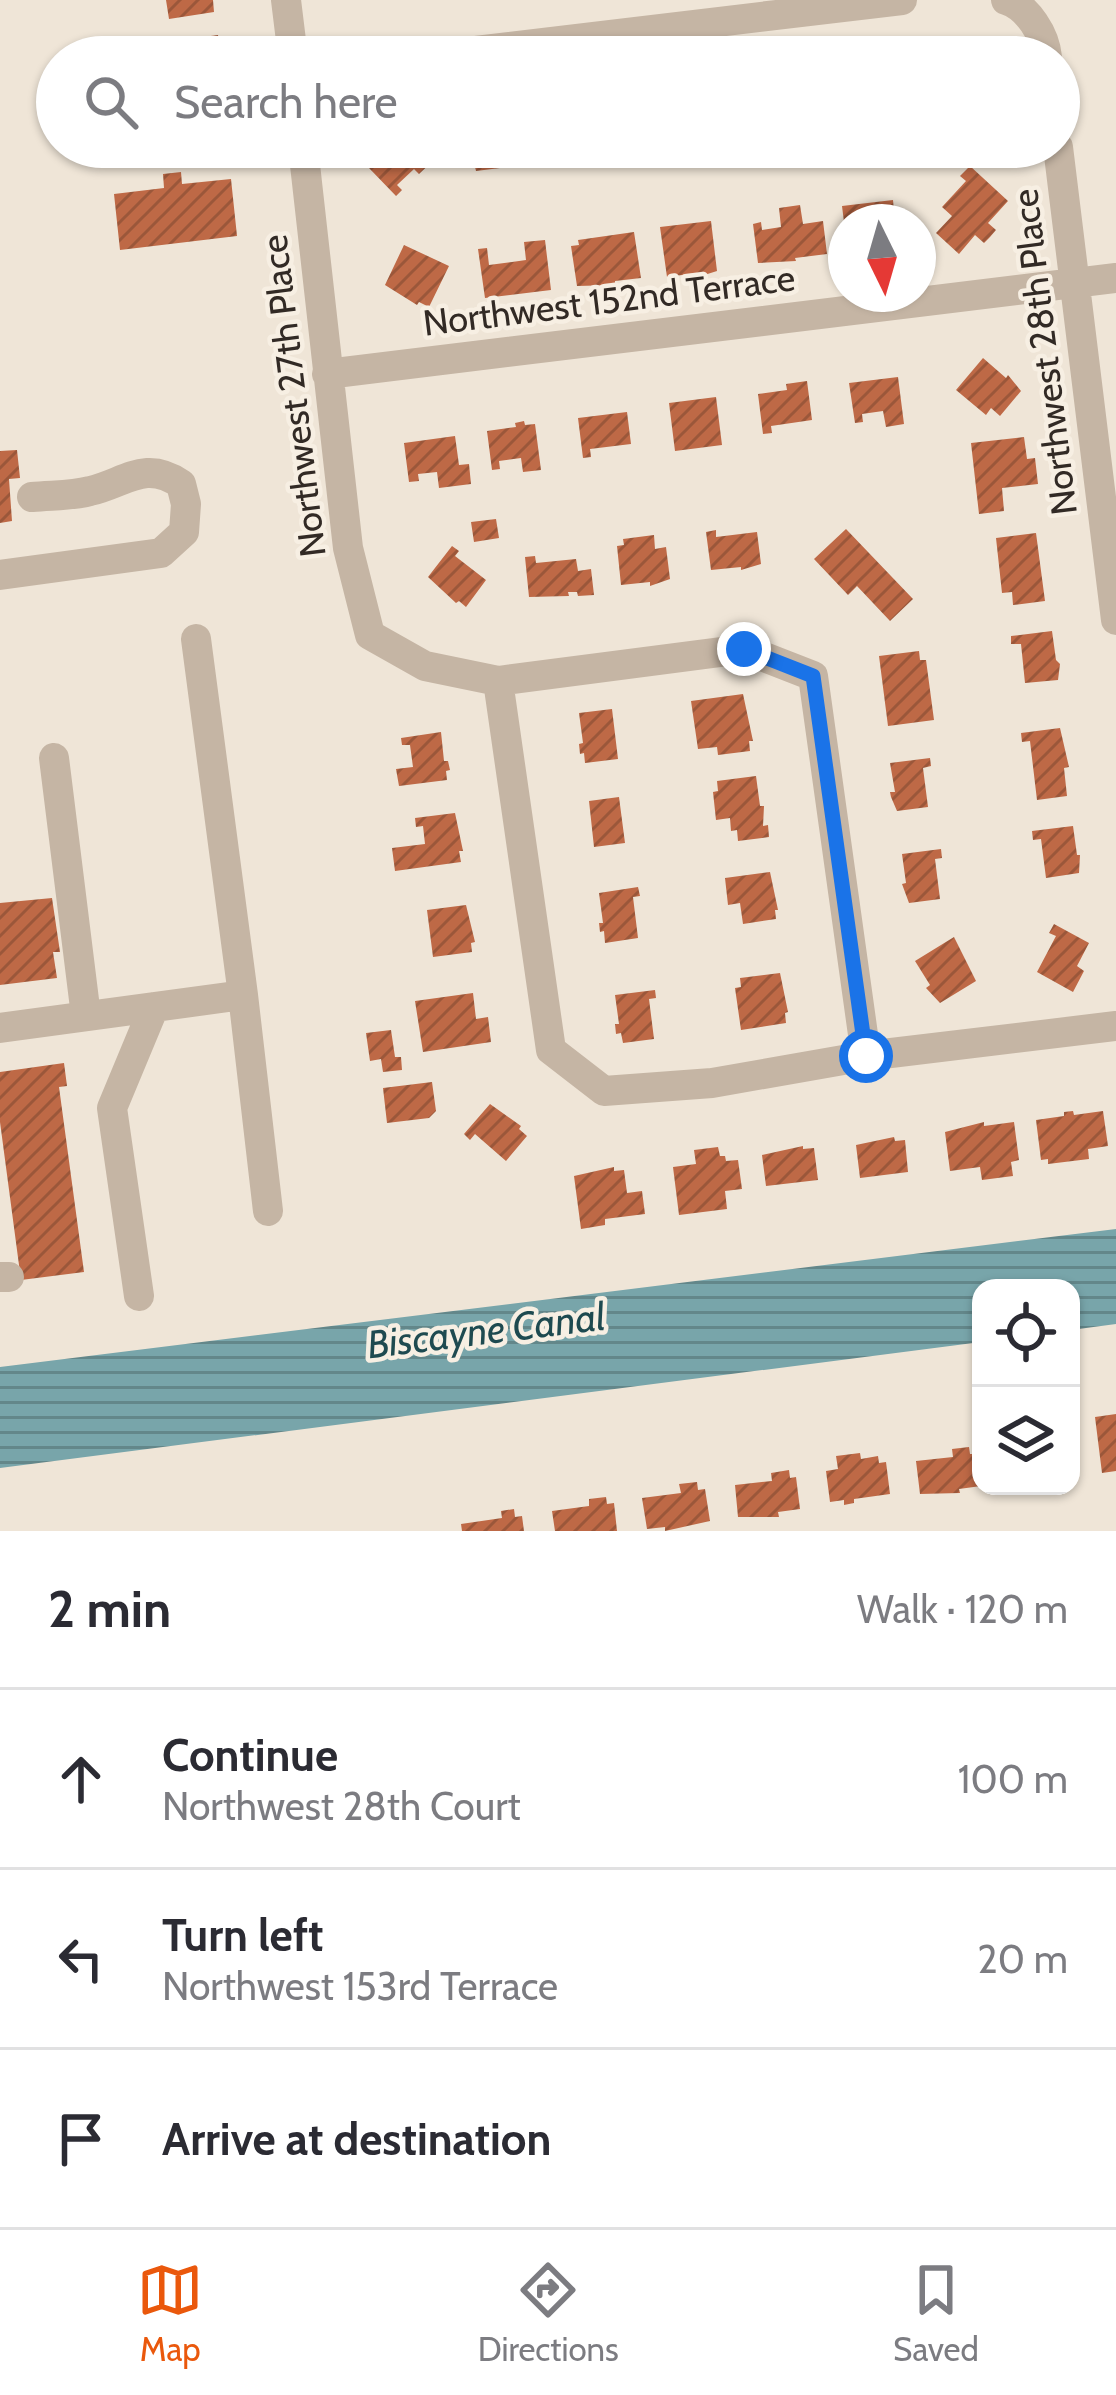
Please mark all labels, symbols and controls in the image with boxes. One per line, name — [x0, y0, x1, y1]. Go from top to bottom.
search box — [36, 36, 1080, 168]
icon: search — [78, 69, 144, 135]
text: Search here — [174, 75, 398, 129]
street label: Northwest 28th Place — [1002, 187, 1086, 517]
north arrow — [828, 204, 936, 312]
street label: Northwest 27th Place — [251, 232, 335, 560]
street label: Northwest 152nd Terrace — [421, 255, 797, 345]
route end — [717, 622, 771, 676]
route start — [839, 1029, 893, 1083]
map controls — [972, 1279, 1080, 1495]
button: locate — [972, 1279, 1080, 1387]
water label: Biscayne Canal — [364, 1292, 608, 1368]
button: layers — [972, 1387, 1080, 1495]
text: 2 min — [48, 1578, 171, 1640]
text: Walk · 120 m — [857, 1585, 1068, 1633]
text: Continue — [162, 1728, 338, 1782]
icon: ahead — [48, 1746, 114, 1812]
text: 100 m — [958, 1755, 1068, 1803]
text: Northwest 28th Court — [162, 1782, 521, 1830]
text: Turn left — [162, 1908, 324, 1962]
icon: left — [48, 1926, 114, 1992]
text: 20 m — [977, 1935, 1068, 1983]
text: Northwest 153rd Terrace — [162, 1962, 558, 2010]
icon: arrive — [48, 2106, 114, 2172]
text: Arrive at destination — [162, 2112, 551, 2166]
tab: Map — [137, 2257, 203, 2369]
tab: Directions — [478, 2257, 619, 2369]
tab: Saved — [893, 2257, 979, 2369]

